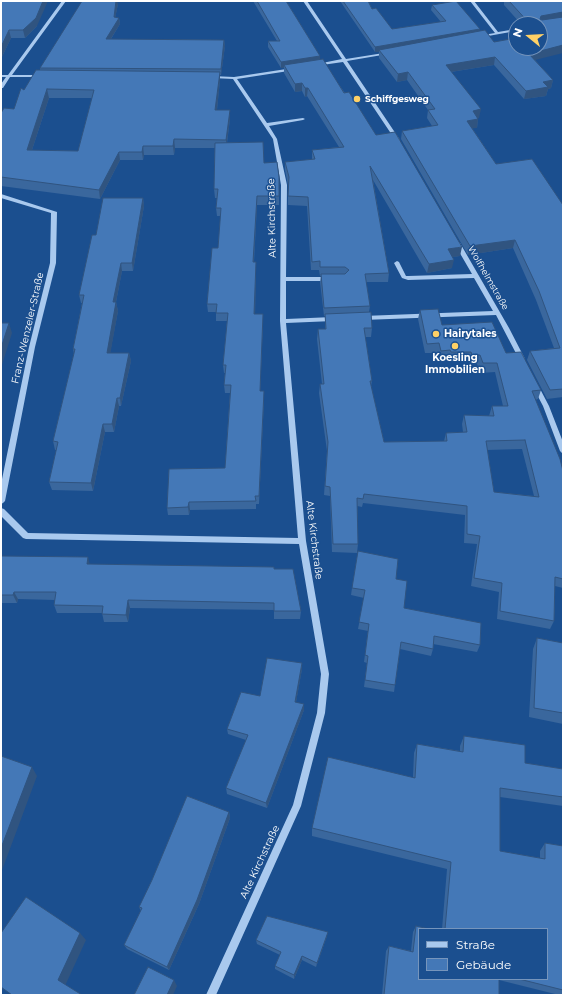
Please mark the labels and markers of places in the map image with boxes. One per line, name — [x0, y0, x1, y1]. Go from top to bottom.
marker: Schiffgesweg — [352, 94, 362, 104]
place label: Schiffgesweg — [365, 94, 429, 104]
place label: Hairytales — [444, 328, 497, 340]
marker: Hairytales — [431, 329, 441, 339]
marker: Koesling Immobilien — [450, 341, 460, 351]
place label: Koesling Immobilien — [425, 352, 485, 376]

